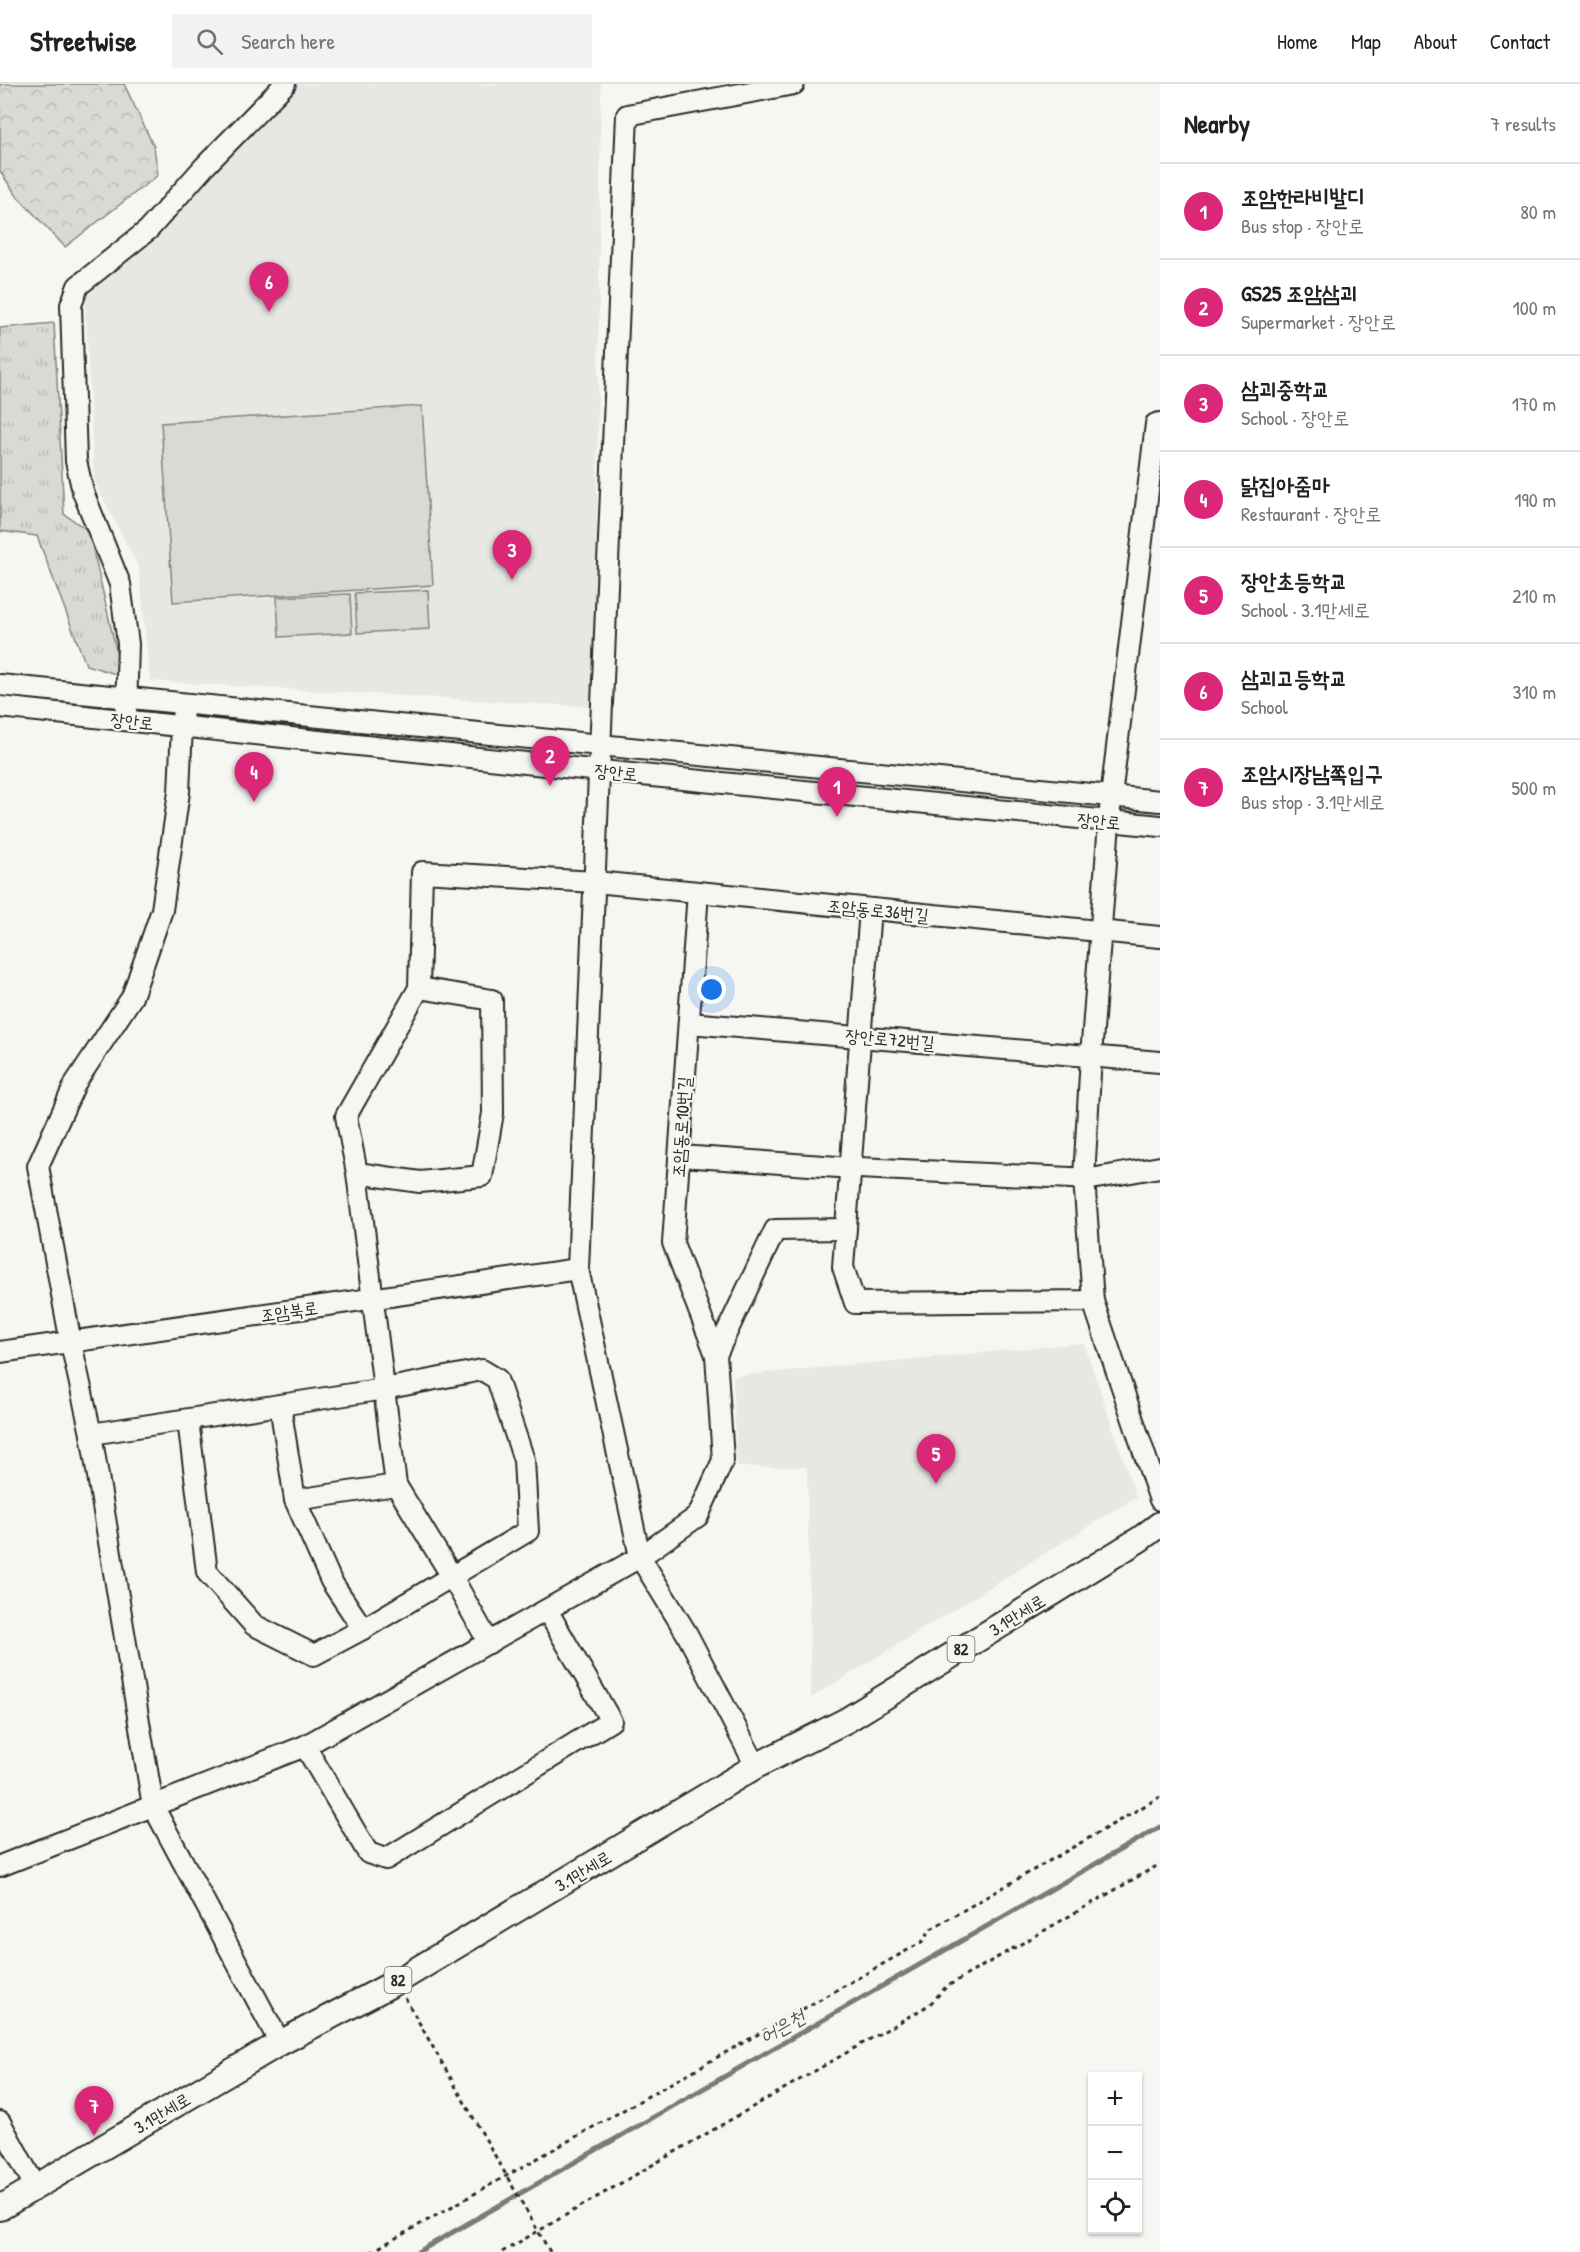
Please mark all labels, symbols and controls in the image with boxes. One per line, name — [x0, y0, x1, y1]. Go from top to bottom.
search box — [172, 14, 592, 68]
text: Streetwise — [30, 22, 136, 60]
icon: search — [193, 25, 226, 58]
text: Search here — [241, 26, 335, 56]
text: Home — [1277, 27, 1318, 56]
text: Map — [1351, 27, 1381, 56]
text: About — [1414, 27, 1457, 56]
text: Contact — [1490, 27, 1550, 56]
text: Nearby — [1184, 106, 1250, 141]
text: 7 results — [1490, 110, 1556, 137]
text: 조암한라비발디 — [1241, 182, 1365, 212]
text: 1 — [1200, 198, 1207, 225]
text: 80 m — [1520, 198, 1556, 225]
text: Bus stop · 장안로 — [1241, 212, 1364, 239]
pin: 6 — [250, 262, 288, 312]
text: GS25 조암삼괴 — [1241, 278, 1357, 308]
text: 2 — [1199, 294, 1208, 321]
text: 100 m — [1513, 294, 1556, 321]
text: Supermarket · 장안로 — [1241, 308, 1396, 335]
text: 삼괴중학교 — [1241, 374, 1330, 404]
text: 3 — [1199, 390, 1208, 417]
text: 170 m — [1512, 390, 1556, 417]
text: School · 장안로 — [1241, 404, 1349, 431]
text: 닭집아줌마 — [1241, 470, 1330, 500]
text: 4 — [1200, 486, 1207, 513]
text: 190 m — [1514, 486, 1556, 513]
text: Restaurant · 장안로 — [1241, 500, 1381, 527]
pin: 3 — [492, 530, 532, 580]
text: 장안초등학교 — [1241, 566, 1347, 596]
text: 5 — [1199, 582, 1208, 609]
text: 210 m — [1512, 582, 1556, 609]
text: School · 3.1만세로 — [1241, 596, 1370, 623]
text: 삼괴고등학교 — [1241, 663, 1347, 693]
text: 6 — [1200, 678, 1207, 705]
text: 310 m — [1513, 678, 1556, 705]
text: School — [1241, 693, 1288, 720]
street label: 장안로 — [109, 706, 155, 736]
pin: 2 — [530, 736, 570, 786]
pin: 4 — [234, 752, 274, 802]
street label: 장안로 — [593, 757, 639, 787]
text: 조암시장남쪽입구 — [1241, 758, 1383, 788]
pin: 1 — [818, 768, 856, 817]
text: 7 — [1199, 774, 1208, 801]
text: 500 m — [1511, 774, 1556, 801]
text: Bus stop · 3.1만세로 — [1241, 788, 1385, 815]
street label: 장안로 — [1076, 807, 1122, 835]
street label: 조암동로36번길 — [826, 892, 931, 928]
your location — [697, 975, 726, 1004]
street label: 장안로72번길 — [844, 1023, 936, 1055]
street label: 조암동로10번길 — [665, 1075, 697, 1179]
street label: 조암북로 — [259, 1295, 319, 1327]
pin: 5 — [916, 1434, 956, 1484]
street label: 3.1만세로 — [984, 1588, 1050, 1642]
road number: 82 — [948, 1636, 974, 1662]
street label: 3.1만세로 — [550, 1844, 616, 1898]
road number: 82 — [384, 1967, 412, 1993]
water label: 어은천 — [754, 2001, 811, 2050]
map controls — [1088, 2072, 1142, 2234]
button: + — [1088, 2072, 1142, 2126]
pin: 7 — [74, 2086, 113, 2136]
street label: 3.1만세로 — [129, 2086, 195, 2140]
button: − — [1088, 2126, 1142, 2180]
button: locate — [1088, 2180, 1142, 2234]

